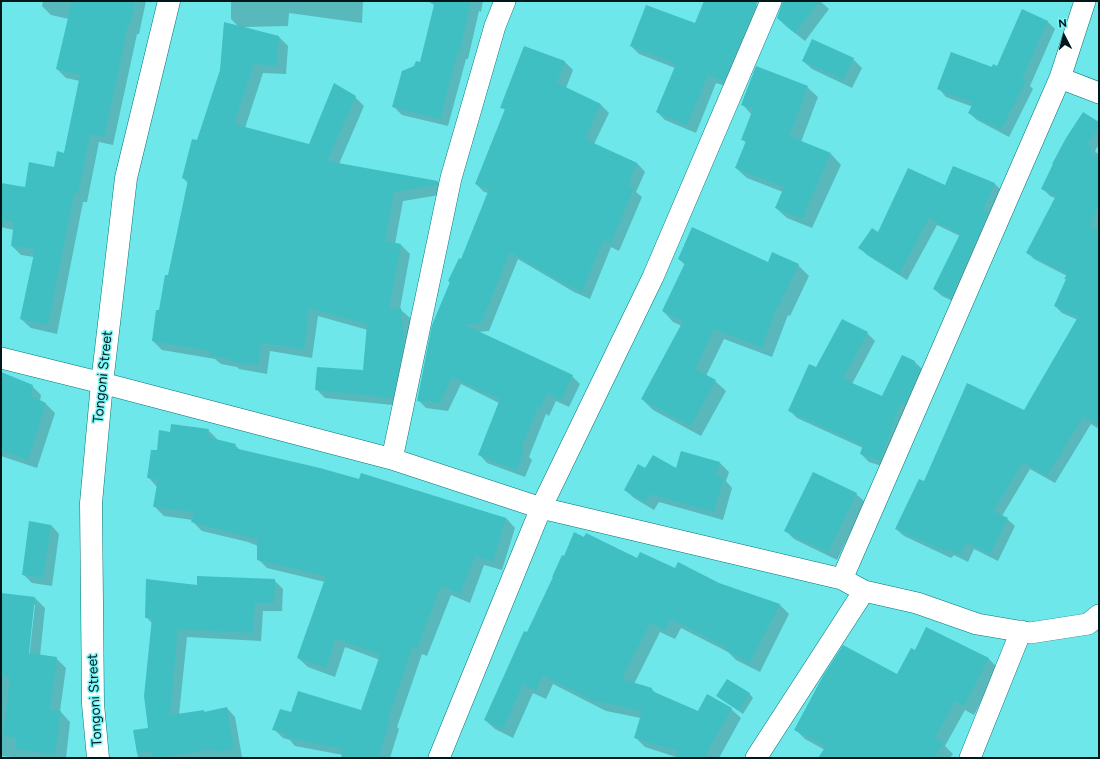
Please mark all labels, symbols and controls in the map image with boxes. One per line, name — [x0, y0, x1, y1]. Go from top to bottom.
north arrow — [1044, 16, 1084, 56]
text: N — [1058, 17, 1068, 30]
street label: Tongoni Street — [90, 330, 116, 424]
street label: Tongoni Street — [84, 653, 106, 747]

